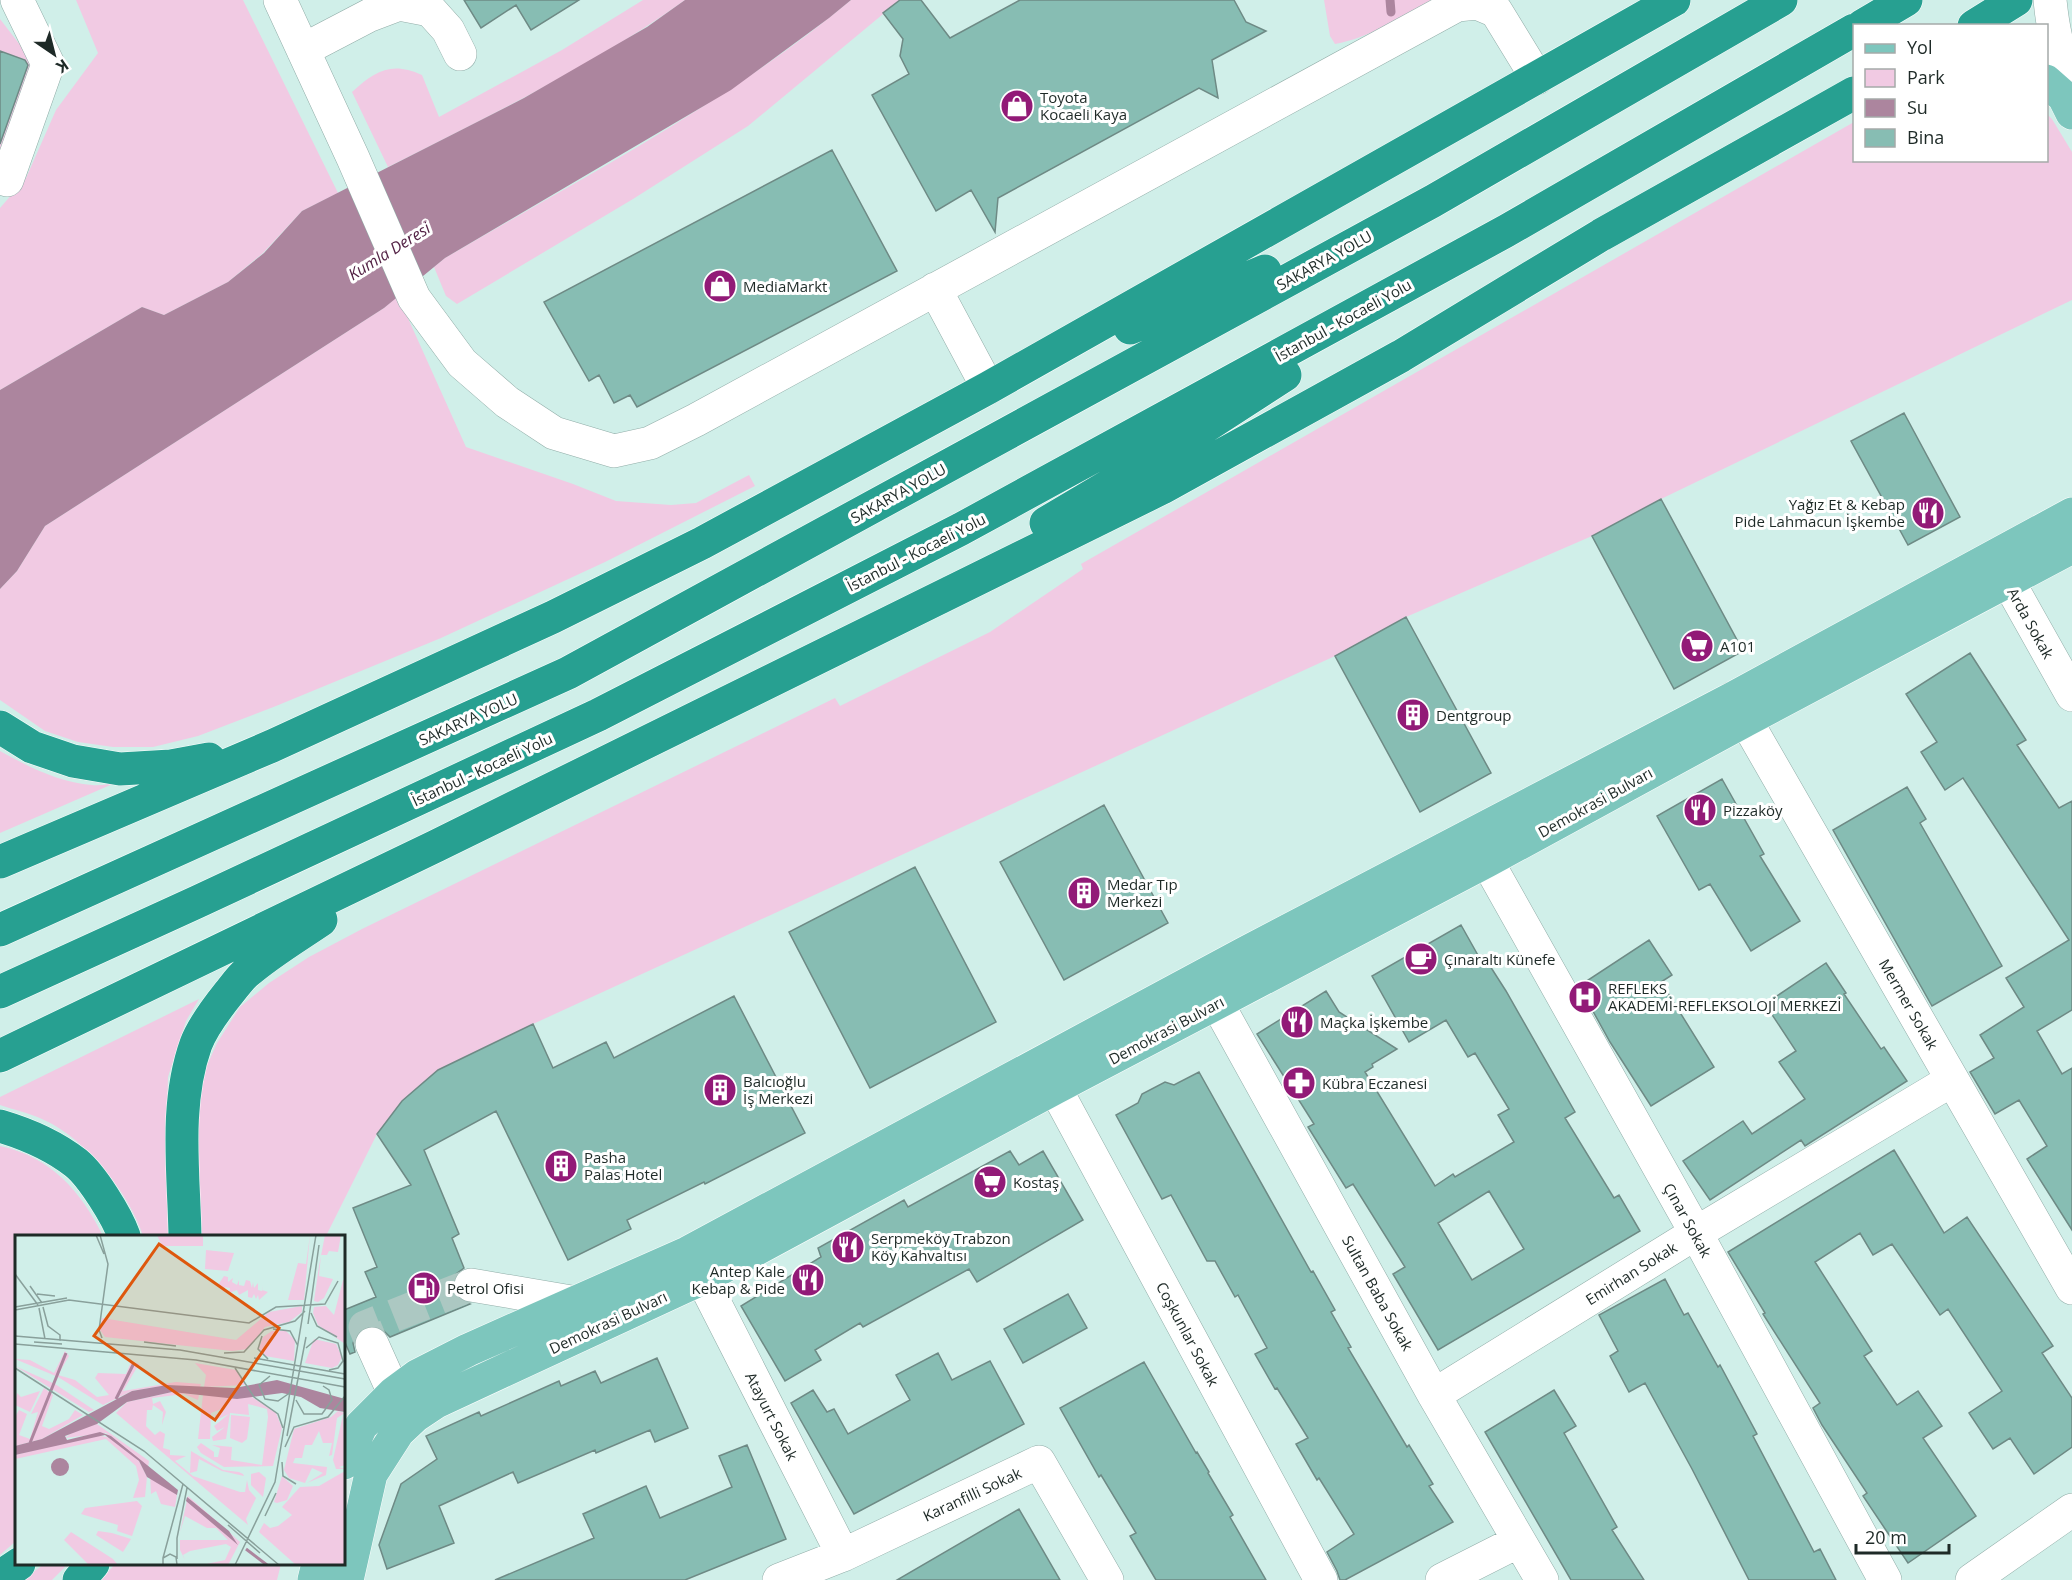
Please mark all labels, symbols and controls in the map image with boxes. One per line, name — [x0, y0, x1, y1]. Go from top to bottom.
north arrow — [24, 24, 84, 84]
legend — [1853, 24, 2048, 162]
text: Yol — [1907, 35, 1932, 59]
text: K — [52, 54, 73, 79]
text: Park — [1907, 65, 1945, 89]
place label: Toyota Kocaeli Kaya — [1040, 87, 1127, 124]
shop icon: Toyota Kocaeli Kaya — [999, 88, 1035, 124]
text: Su — [1907, 95, 1928, 119]
text: Bina — [1907, 125, 1944, 149]
water label: Kumla Deresi — [344, 216, 435, 285]
street label: SAKARYA YOLU — [1273, 226, 1375, 294]
shop icon: MediaMarkt — [702, 268, 738, 304]
street label: İstanbul - Kocaeli Yolu — [1271, 274, 1415, 366]
place label: MediaMarkt — [743, 276, 827, 296]
street label: SAKARYA YOLU — [847, 459, 949, 527]
place label: Yağız Et & Kebap Pide Lahmacun İşkembe — [1734, 494, 1905, 531]
restaurant icon: Yağız Et & Kebap Pide Lahmacun İşkembe — [1910, 495, 1946, 531]
street label: İstanbul - Kocaeli Yolu — [843, 508, 989, 596]
street label: Arda Sokak — [2003, 584, 2059, 662]
supermarket icon: A101 — [1679, 628, 1715, 664]
place label: A101 — [1720, 636, 1755, 656]
street label: SAKARYA YOLU — [415, 688, 521, 750]
building icon: Dentgroup — [1395, 697, 1431, 733]
place label: Dentgroup — [1436, 705, 1512, 725]
street label: İstanbul - Kocaeli Yolu — [408, 728, 556, 810]
street label: Demokrasi Bulvarı — [1534, 762, 1656, 842]
restaurant icon: Pizzaköy — [1682, 792, 1718, 828]
place label: Pizzaköy — [1723, 800, 1783, 820]
place label: Medar Tıp Merkezi — [1107, 874, 1178, 911]
building icon: Medar Tıp Merkezi — [1066, 875, 1102, 911]
cafe icon: Çınaraltı Künefe — [1403, 941, 1439, 977]
place label: Çınaraltı Künefe — [1444, 949, 1556, 969]
street label: Mermer Sokak — [1875, 955, 1943, 1053]
place label: REFLEKS AKADEMİ-REFLEKSOLOJİ MERKEZİ — [1608, 978, 1841, 1015]
hospital icon: REFLEKS AKADEMİ-REFLEKSOLOJİ MERKEZİ — [1567, 979, 1603, 1015]
street label: Demokrasi Bulvarı — [1105, 991, 1227, 1069]
restaurant icon: Maçka İşkembe — [1279, 1004, 1315, 1040]
place label: Maçka İşkembe — [1320, 1012, 1428, 1032]
pharmacy icon: Kübra Eczanesi — [1281, 1065, 1317, 1101]
place label: Balcıoğlu İş Merkezi — [743, 1071, 813, 1108]
building icon: Balcıoğlu İş Merkezi — [702, 1072, 738, 1108]
place label: Kübra Eczanesi — [1322, 1073, 1427, 1093]
place label: Pasha Palas Hotel — [584, 1147, 662, 1184]
building icon: Pasha Palas Hotel — [543, 1148, 579, 1184]
supermarket icon: Kostaş — [972, 1164, 1008, 1200]
place label: Kostaş — [1013, 1172, 1059, 1192]
street label: Çınar Sokak — [1659, 1179, 1717, 1261]
place label: Serpmeköy Trabzon Köy Kahvaltısı — [871, 1228, 1011, 1265]
restaurant icon: Serpmeköy Trabzon Köy Kahvaltısı — [830, 1229, 866, 1265]
street label: Sultan Baba Sokak — [1338, 1232, 1418, 1354]
inset map — [15, 1235, 345, 1565]
street label: Emirhan Sokak — [1582, 1237, 1681, 1309]
place label: Antep Kale Kebap & Pide — [692, 1261, 785, 1298]
restaurant icon: Antep Kale Kebap & Pide — [790, 1262, 826, 1298]
fuel station icon: Petrol Ofisi — [406, 1270, 442, 1306]
place label: Petrol Ofisi — [447, 1278, 524, 1298]
street label: Coşkunlar Sokak — [1152, 1278, 1224, 1390]
street label: Demokrasi Bulvarı — [546, 1286, 670, 1358]
street label: Atayurt Sokak — [741, 1368, 803, 1464]
street label: Karanfilli Sokak — [919, 1462, 1025, 1526]
scale bar — [1856, 1517, 1949, 1555]
text: 20 m — [1865, 1525, 1907, 1549]

